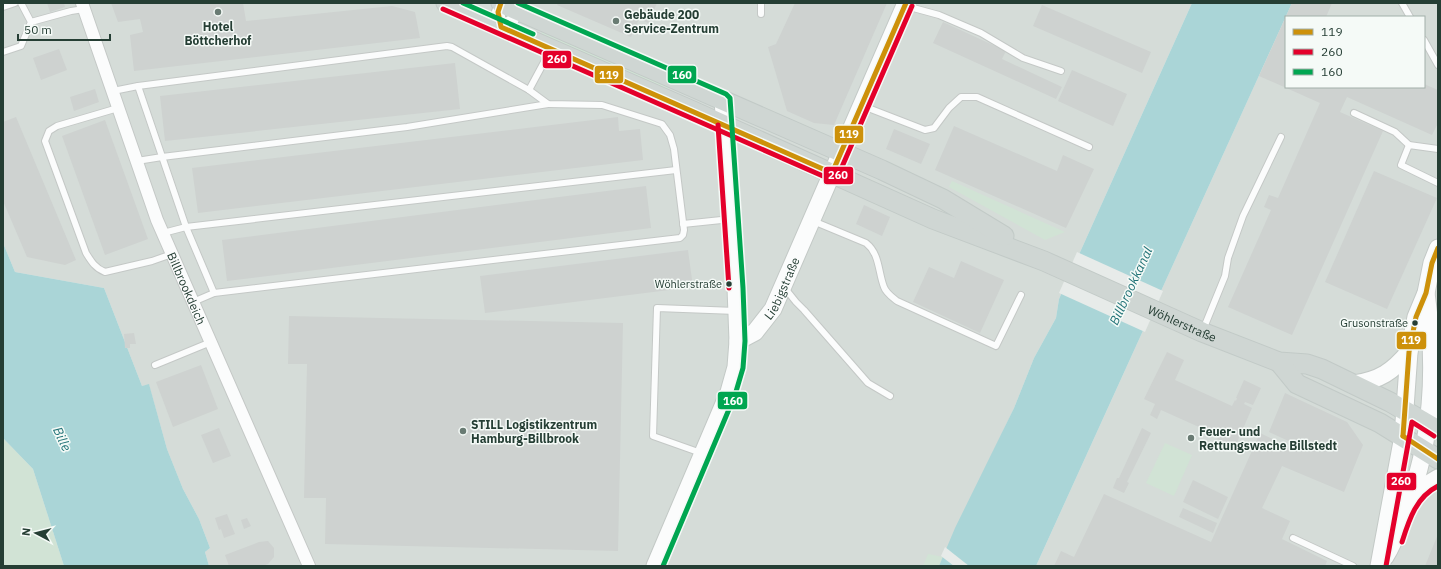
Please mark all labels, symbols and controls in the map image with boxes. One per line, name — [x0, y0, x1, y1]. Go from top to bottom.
marker: Hotel Böttcherhof — [213, 7, 223, 17]
place label: Gebäude 200 Service-Zentrum — [624, 7, 719, 36]
scale bar — [18, 16, 110, 42]
marker: Gebäude 200 Service-Zentrum — [611, 16, 621, 26]
legend — [1285, 16, 1425, 88]
place label: Hotel Böttcherhof — [185, 19, 252, 48]
text: 50 m — [24, 22, 52, 37]
text: 119 — [1321, 24, 1343, 39]
text: 260 — [1321, 44, 1343, 59]
line badge: 260 — [542, 50, 572, 69]
text: 260 — [547, 52, 567, 66]
text: 160 — [1321, 64, 1343, 79]
line badge: 119 — [594, 65, 624, 84]
line badge: 160 — [667, 65, 697, 84]
text: 119 — [599, 68, 619, 82]
text: 160 — [672, 68, 692, 82]
line badge: 119 — [834, 125, 864, 144]
text: 119 — [839, 127, 859, 141]
line badge: 260 — [823, 166, 854, 185]
text: 260 — [828, 168, 848, 182]
water label: Billbrookkanal — [1106, 244, 1157, 328]
street label: Billbrookdeich — [164, 250, 209, 327]
street label: Liebigstraße — [760, 254, 802, 322]
place label: Wöhlerstraße — [655, 277, 722, 291]
marker: Wöhlerstraße — [724, 279, 734, 289]
street label: Wöhlerstraße — [1146, 301, 1219, 345]
place label: Grusonstraße — [1340, 316, 1408, 330]
marker: Grusonstraße — [1410, 318, 1420, 328]
line badge: 119 — [1396, 331, 1427, 350]
text: 119 — [1401, 333, 1421, 347]
line badge: 160 — [717, 391, 748, 410]
text: 160 — [723, 394, 743, 408]
place label: STILL Logistikzentrum Hamburg-Billbrook — [471, 417, 597, 446]
water label: Bille — [49, 424, 75, 454]
place label: Feuer- und Rettungswache Billstedt — [1199, 424, 1337, 453]
marker: STILL Logistikzentrum Hamburg-Billbrook — [458, 426, 468, 436]
marker: Feuer- und Rettungswache Billstedt — [1186, 433, 1196, 443]
line badge: 260 — [1386, 472, 1417, 491]
text: 260 — [1391, 474, 1411, 488]
north arrow — [16, 513, 56, 553]
text: N — [19, 527, 34, 537]

